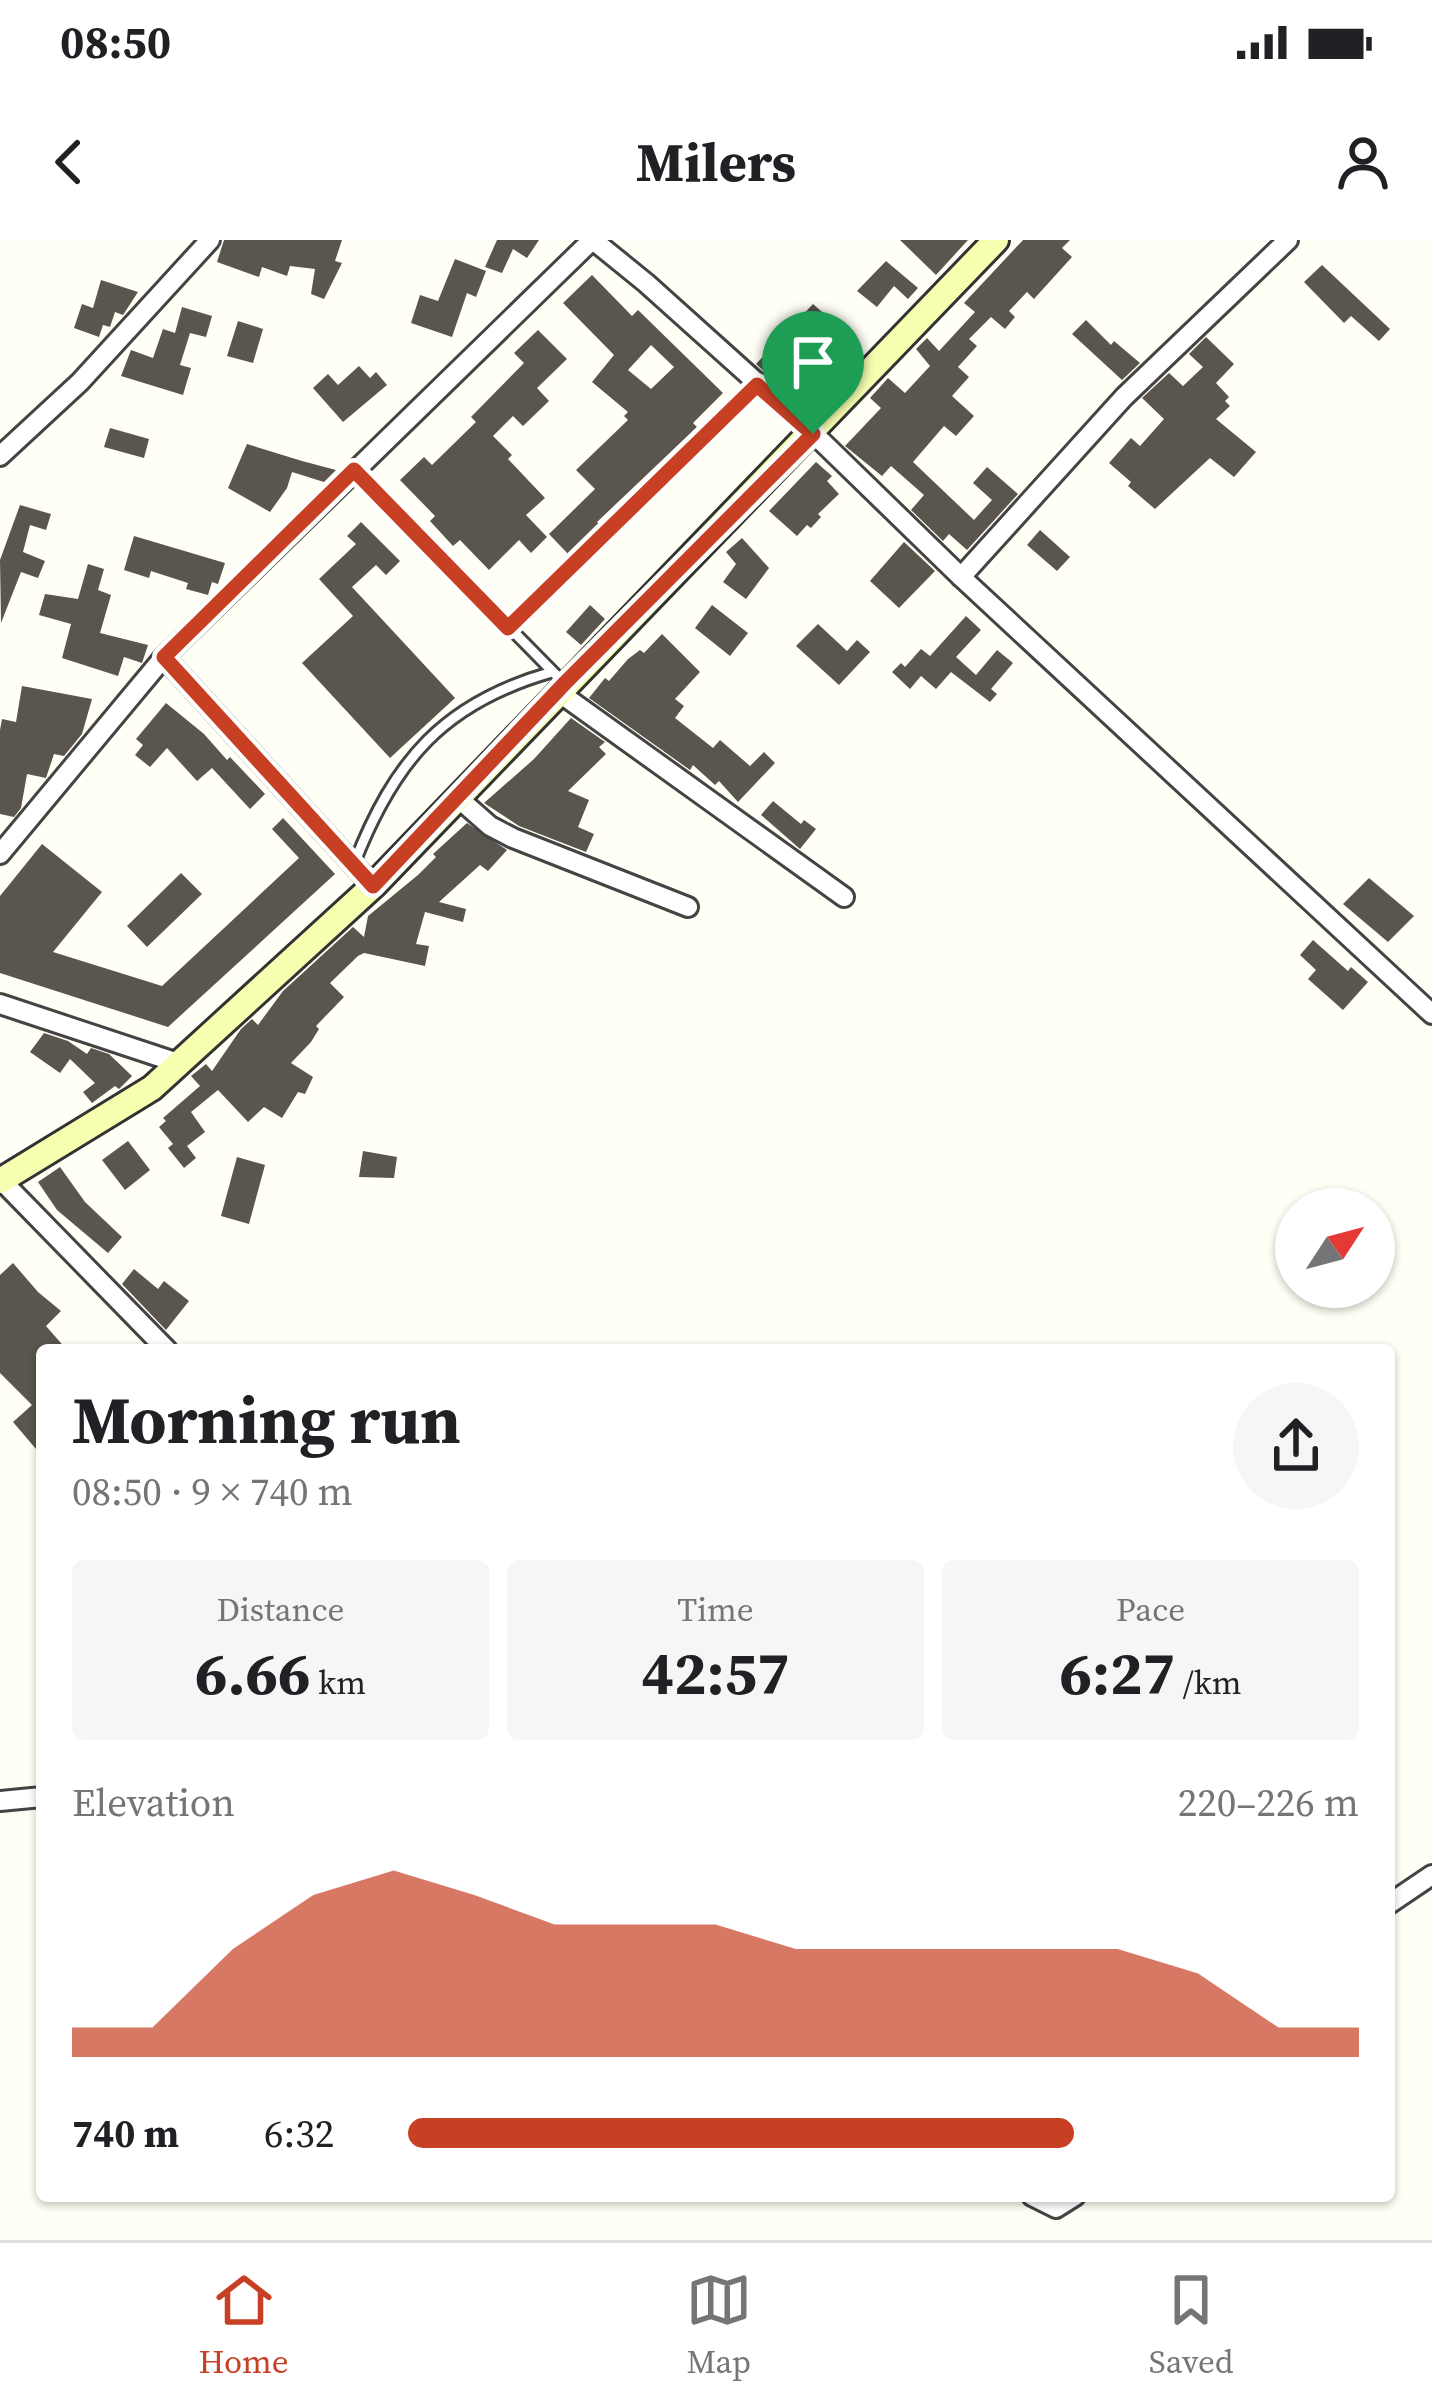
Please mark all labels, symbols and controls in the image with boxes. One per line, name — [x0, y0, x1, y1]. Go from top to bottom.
text: 08:50 — [60, 11, 171, 73]
text: Milers — [636, 125, 796, 199]
icon: back — [36, 129, 102, 195]
icon: person — [1330, 129, 1396, 195]
pin — [762, 311, 864, 434]
icon: arrive — [780, 329, 846, 395]
north arrow — [1275, 1188, 1395, 1308]
map controls — [1275, 1188, 1395, 1308]
text: Morning run — [72, 1375, 461, 1465]
button: share — [1233, 1383, 1359, 1509]
text: 08:50 · 9 × 740 m — [72, 1465, 353, 1518]
text: Distance — [217, 1587, 344, 1632]
text: Time — [677, 1587, 754, 1632]
text: Pace — [1116, 1587, 1185, 1632]
text: 6.66 — [195, 1632, 311, 1714]
text: 42:57 — [641, 1632, 790, 1714]
text: 6:27 — [1060, 1632, 1175, 1714]
text: km — [311, 1660, 366, 1705]
text: /km — [1175, 1660, 1241, 1705]
text: Elevation — [72, 1776, 235, 1829]
text: 220–226 m — [1178, 1776, 1359, 1829]
text: 740 m — [72, 2107, 179, 2160]
text: 6:32 — [264, 2107, 334, 2160]
tab: Home — [199, 2267, 289, 2384]
tab: Map — [686, 2267, 752, 2384]
tab: Saved — [1149, 2267, 1233, 2384]

